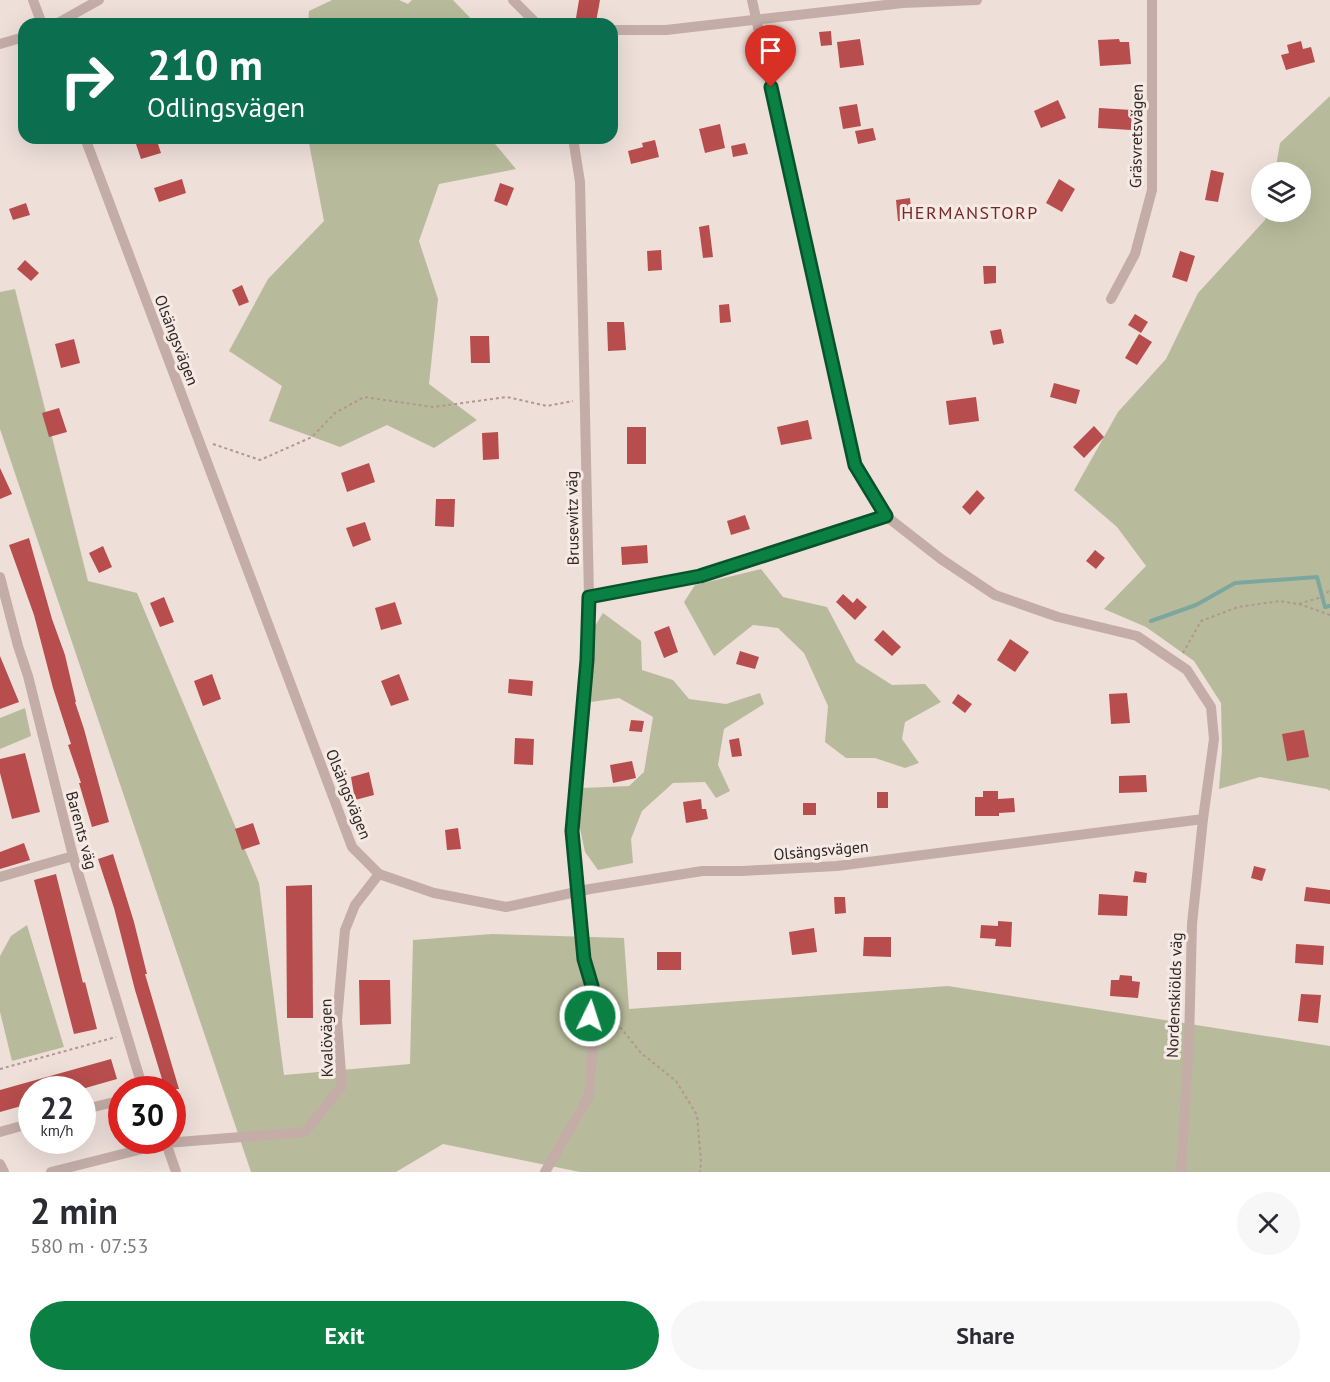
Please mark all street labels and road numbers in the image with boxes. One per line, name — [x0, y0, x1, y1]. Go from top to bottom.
street label: Gräsvretsvägen — [1125, 84, 1147, 188]
street label: Olsängsvägen — [151, 292, 203, 388]
street label: Brusewitz väg — [561, 471, 583, 565]
street label: Olsängsvägen — [322, 746, 376, 842]
street label: Barents väg — [62, 789, 102, 871]
street label: Olsängsvägen — [773, 836, 869, 864]
street label: Nordenskiölds väg — [1162, 932, 1186, 1058]
street label: Kvalövägen — [315, 998, 337, 1078]

